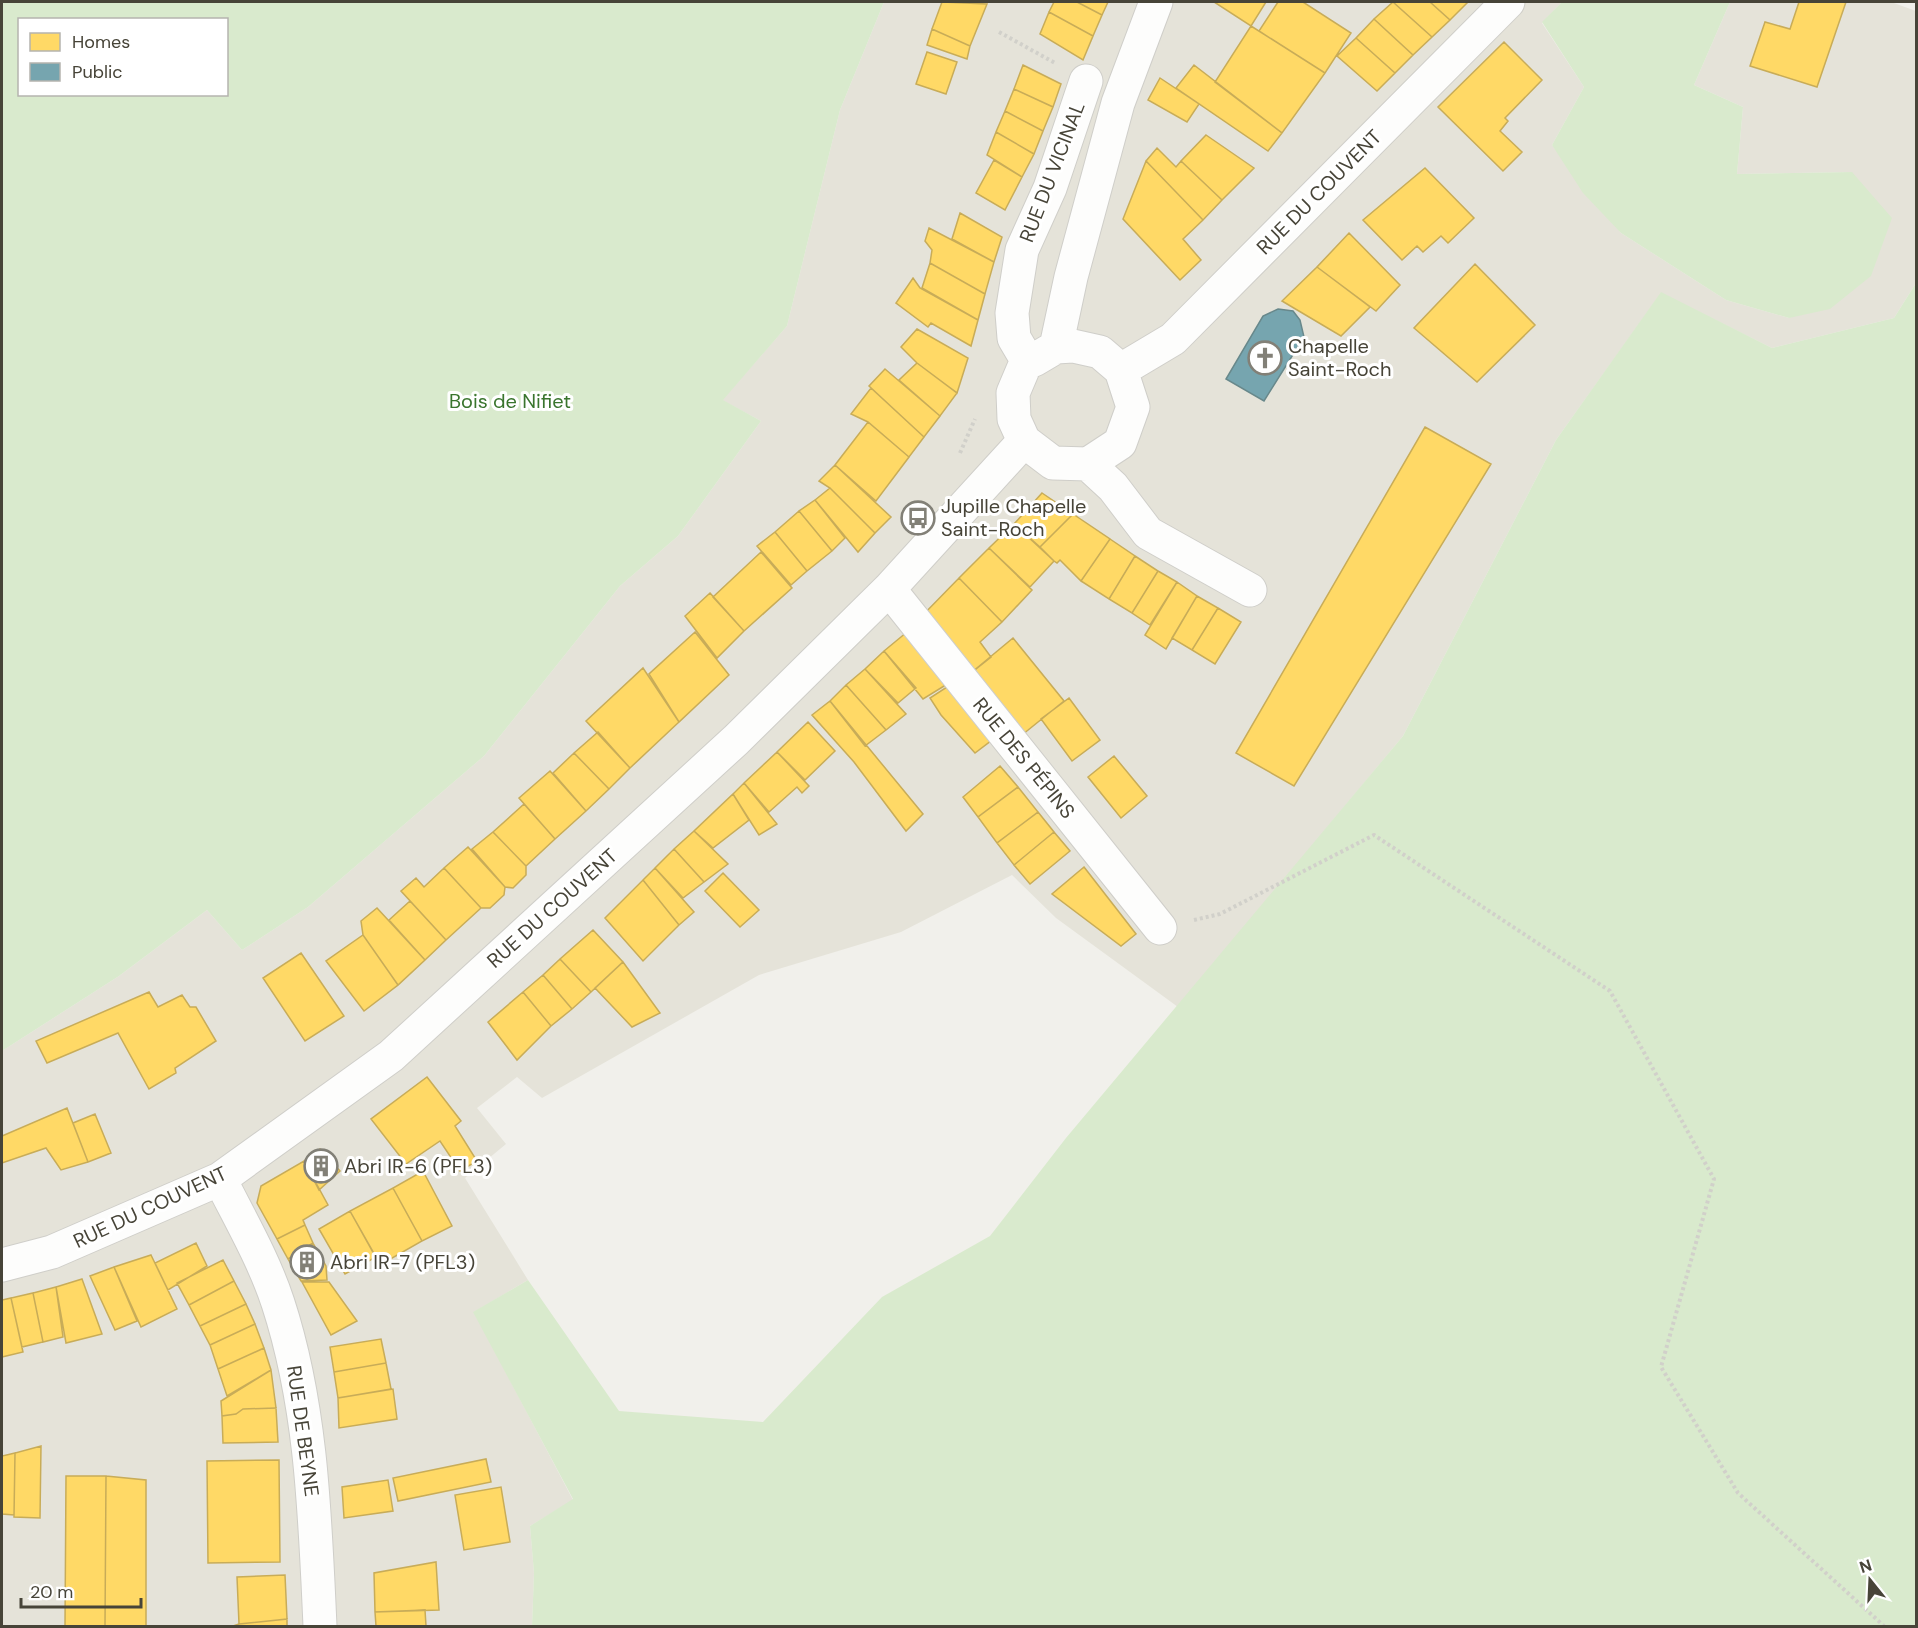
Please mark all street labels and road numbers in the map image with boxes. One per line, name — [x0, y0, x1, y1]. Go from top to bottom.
street label: RUE DU VICINAL — [1013, 98, 1091, 246]
street label: RUE DU COUVENT — [1251, 124, 1387, 260]
street label: RUE DES PÉPINS — [967, 692, 1081, 824]
street label: RUE DU COUVENT — [481, 843, 623, 973]
street label: RUE DU COUVENT — [69, 1160, 231, 1254]
street label: RUE DE BEYNE — [281, 1364, 325, 1498]

